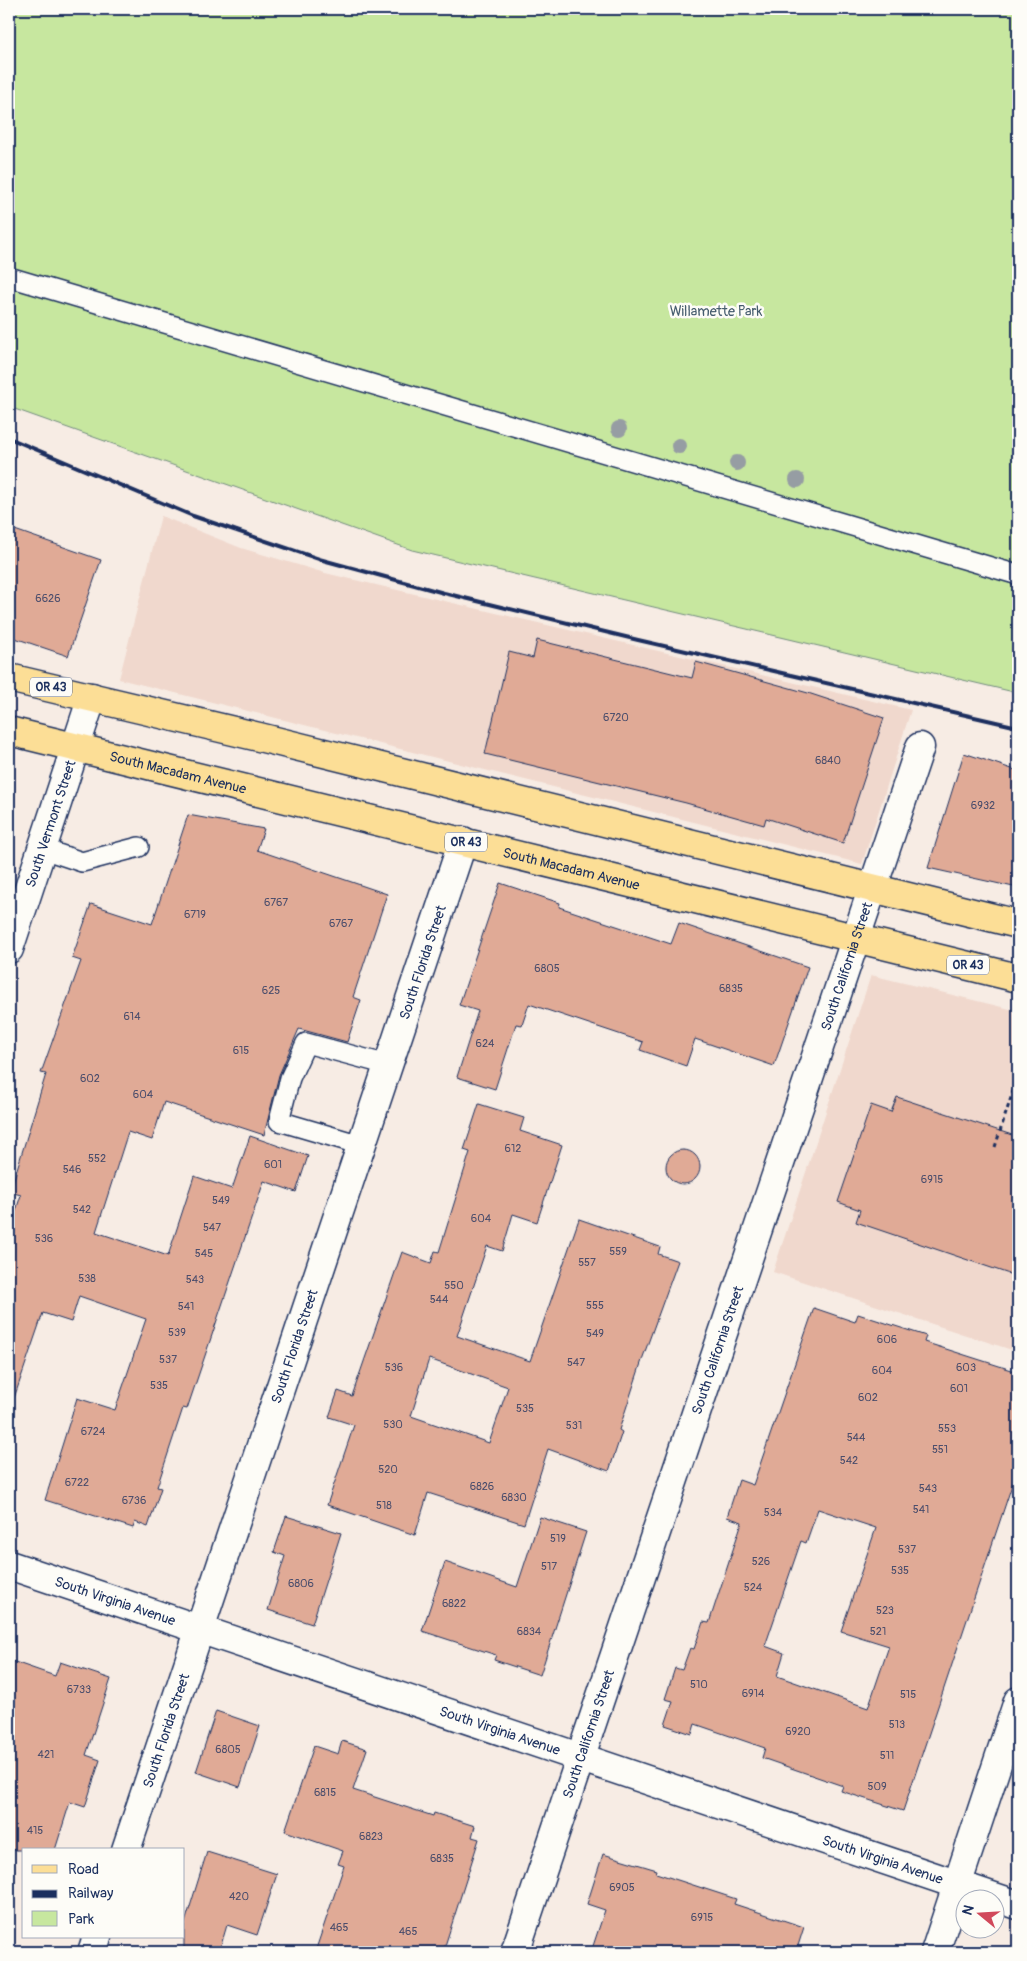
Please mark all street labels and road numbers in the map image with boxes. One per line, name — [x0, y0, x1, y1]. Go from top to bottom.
road number: OR 43 — [30, 678, 72, 696]
street label: South Macadam Avenue — [108, 748, 248, 798]
street label: South Vermont Street — [22, 758, 80, 889]
road number: OR 43 — [445, 832, 487, 852]
street label: South Macadam Avenue — [501, 844, 641, 894]
street label: South California Street — [817, 900, 876, 1033]
street label: South Florida Street — [396, 903, 450, 1022]
road number: OR 43 — [947, 956, 989, 974]
street label: South California Street — [688, 1283, 747, 1417]
street label: South Florida Street — [268, 1287, 322, 1406]
street label: South Virginia Avenue — [52, 1573, 178, 1630]
street label: South California Street — [559, 1667, 618, 1801]
street label: South Florida Street — [139, 1671, 193, 1790]
street label: South Virginia Avenue — [437, 1703, 562, 1759]
street label: South Virginia Avenue — [820, 1832, 945, 1888]

